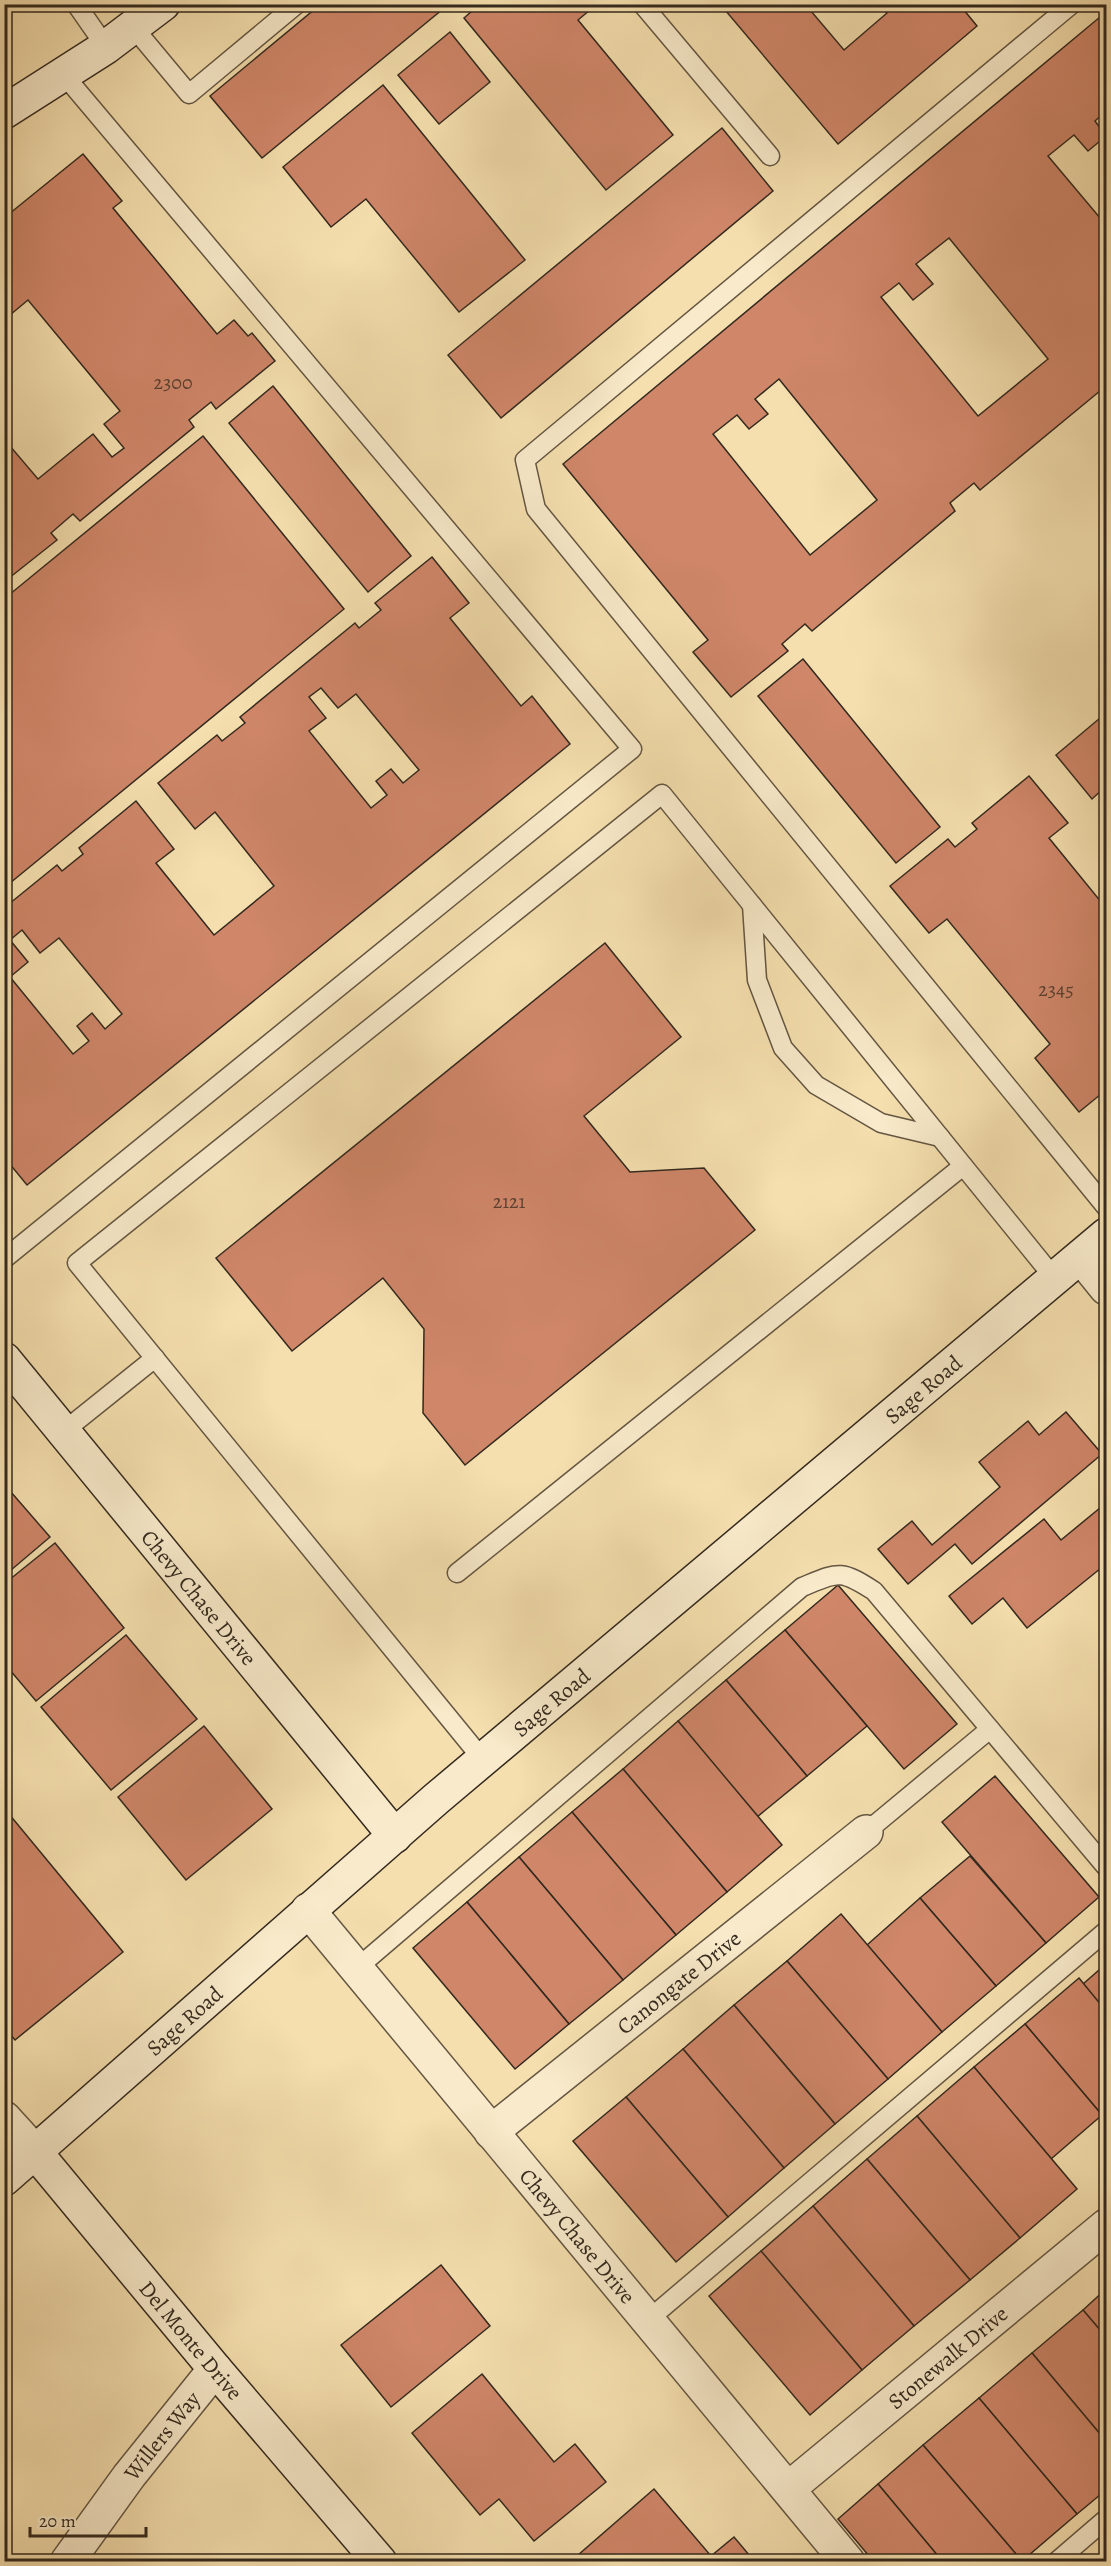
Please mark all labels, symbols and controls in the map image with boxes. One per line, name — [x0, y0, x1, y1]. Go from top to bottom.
house number: 2300 — [153, 369, 193, 396]
house number: 2345 — [1038, 976, 1074, 1003]
house number: 2121 — [493, 1188, 525, 1215]
street label: Sage Road — [879, 1348, 969, 1431]
street label: Chevy Chase Drive — [134, 1523, 263, 1672]
street label: Sage Road — [507, 1661, 597, 1744]
street label: Canongate Drive — [611, 1924, 747, 2042]
street label: Sage Road — [140, 1979, 230, 2063]
street label: Chevy Chase Drive — [512, 2162, 642, 2311]
street label: Del Monte Drive — [132, 2274, 249, 2407]
street label: Stonewalk Drive — [882, 2299, 1014, 2416]
street label: Willers Way — [117, 2385, 208, 2488]
scale bar — [30, 2500, 146, 2538]
text: 20 m — [39, 2509, 76, 2533]

